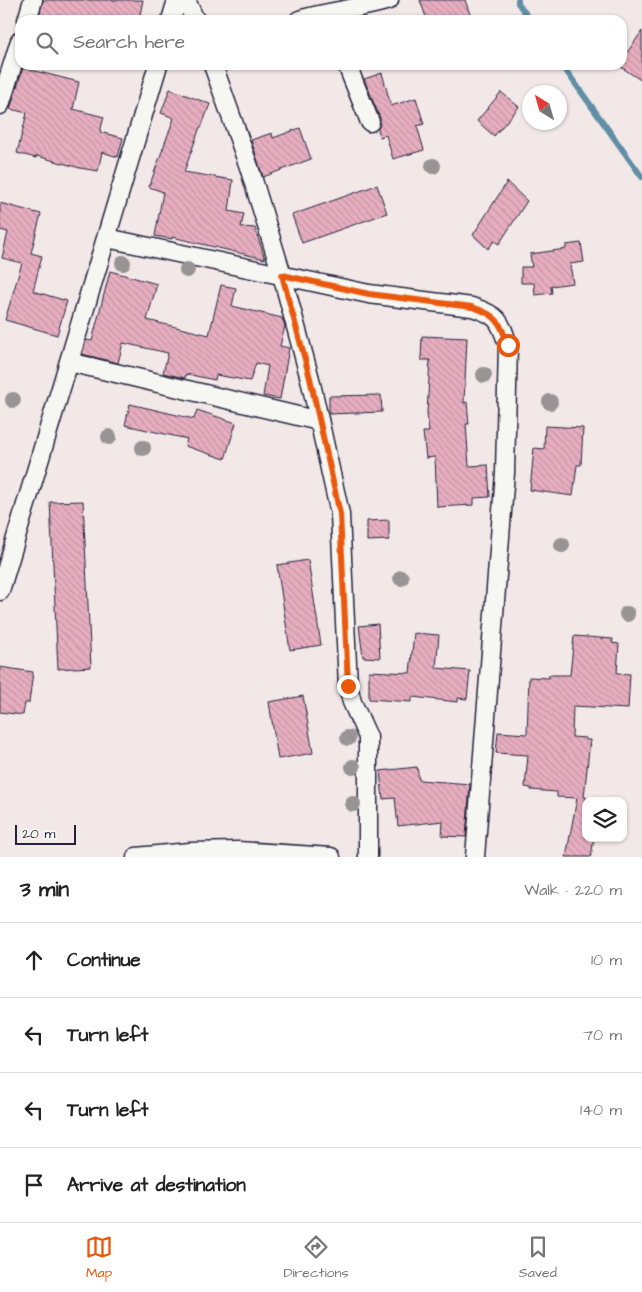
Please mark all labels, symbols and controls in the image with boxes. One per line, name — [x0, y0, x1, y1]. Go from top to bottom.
search box — [15, 15, 627, 70]
icon: search — [33, 29, 61, 57]
text: Search here — [73, 29, 185, 56]
north arrow — [522, 85, 567, 130]
route start — [497, 334, 520, 357]
route end — [337, 675, 360, 698]
map controls — [582, 797, 627, 842]
button: layers — [582, 797, 627, 842]
scale bar — [15, 822, 76, 845]
text: 20 m — [22, 824, 55, 844]
text: 3 min — [20, 875, 69, 904]
text: Walk · 220 m — [524, 879, 622, 901]
icon: ahead — [20, 946, 48, 974]
text: Continue — [67, 947, 141, 974]
text: 10 m — [591, 949, 622, 971]
icon: left — [20, 1021, 48, 1049]
text: Turn left — [67, 1022, 148, 1049]
text: 70 m — [583, 1024, 622, 1046]
icon: left — [20, 1096, 48, 1124]
text: Turn left — [67, 1097, 148, 1124]
text: 140 m — [580, 1099, 622, 1121]
icon: arrive — [20, 1171, 48, 1199]
text: Arrive at destination — [67, 1172, 246, 1199]
tab: Map — [85, 1233, 113, 1283]
tab: Directions — [283, 1233, 348, 1283]
tab: Saved — [519, 1233, 557, 1283]

